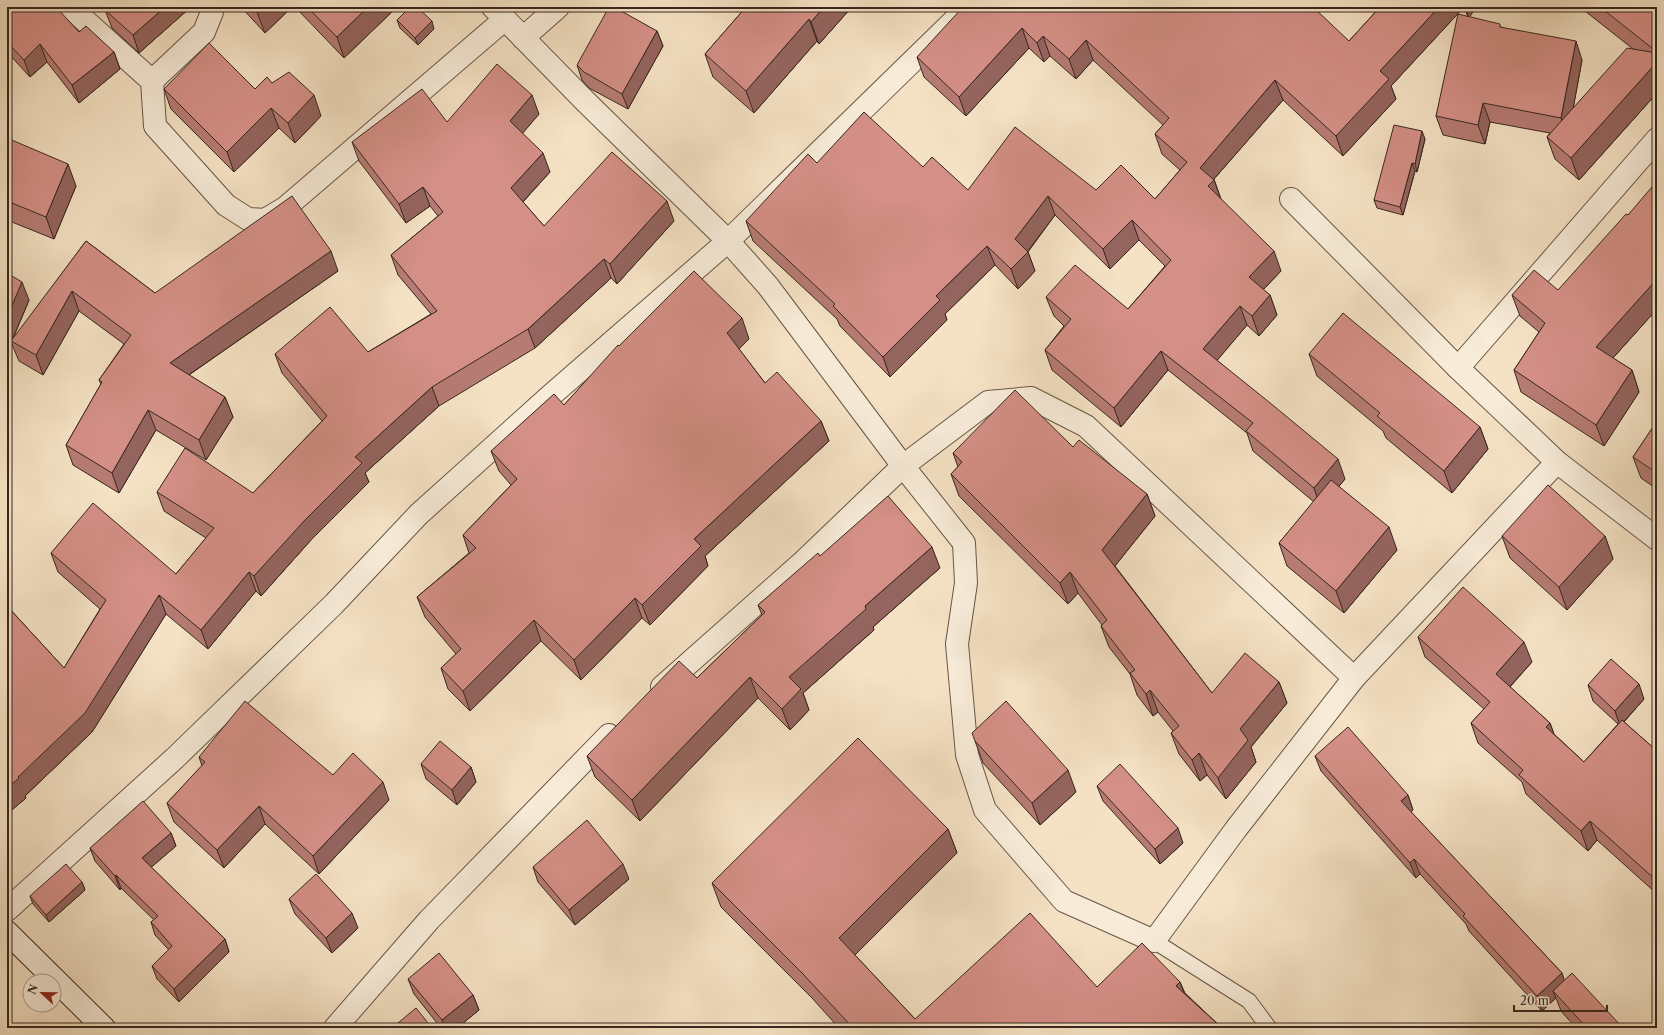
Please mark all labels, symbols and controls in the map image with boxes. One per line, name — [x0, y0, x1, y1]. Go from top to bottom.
north arrow — [22, 973, 62, 1013]
text: N — [24, 982, 41, 996]
scale bar — [1514, 987, 1607, 1013]
text: 20 m — [1520, 993, 1549, 1008]

